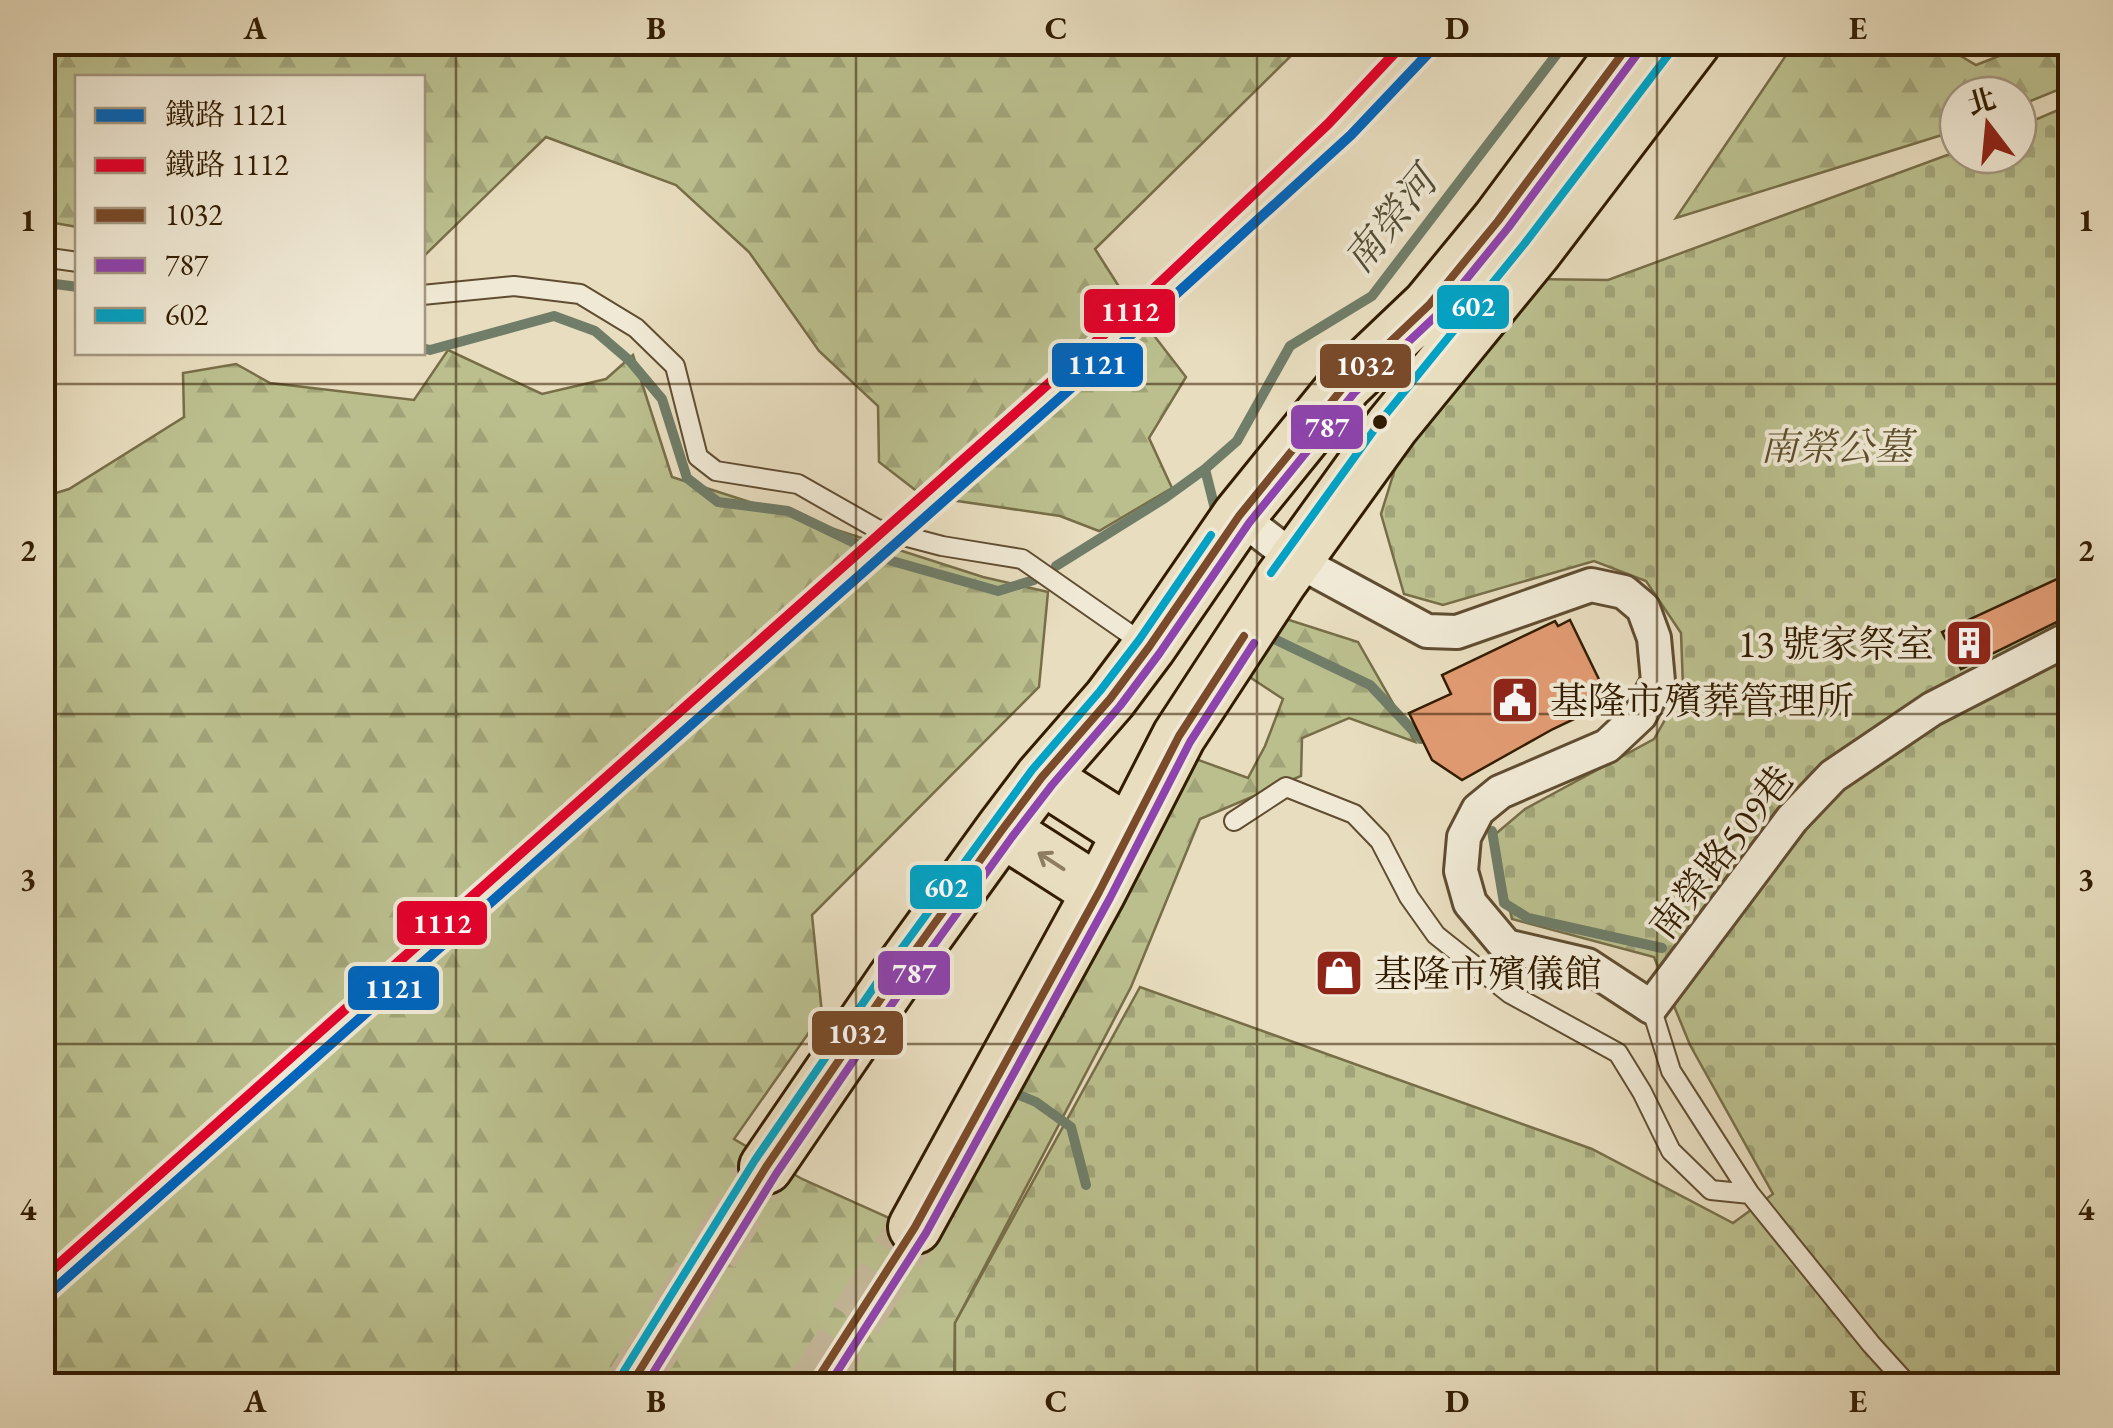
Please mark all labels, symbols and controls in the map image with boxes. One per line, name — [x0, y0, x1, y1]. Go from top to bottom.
text: A — [242, 7, 267, 49]
text: B — [646, 7, 666, 49]
text: C — [1045, 7, 1067, 49]
text: D — [1445, 7, 1469, 49]
text: E — [1849, 7, 1867, 49]
legend — [75, 75, 425, 355]
north arrow — [1938, 75, 2038, 175]
text: 北 — [1963, 80, 2000, 122]
text: 鐵路 1121 — [165, 95, 289, 134]
text: 鐵路 1112 — [165, 145, 289, 184]
water label: 南榮河 — [1332, 152, 1452, 283]
text: 1032 — [165, 195, 223, 234]
text: 1 — [20, 199, 36, 241]
text: 1 — [2078, 199, 2094, 241]
text: 787 — [165, 245, 209, 284]
line badge: 602 — [1435, 283, 1511, 331]
line badge: 1112 — [1082, 287, 1177, 335]
text: 602 — [1451, 288, 1495, 324]
text: 1112 — [1100, 293, 1160, 329]
text: 602 — [165, 295, 209, 334]
line badge: 1121 — [1050, 341, 1145, 389]
line badge: 1032 — [1318, 342, 1413, 390]
text: 1121 — [1067, 346, 1127, 382]
text: 1032 — [1335, 347, 1395, 383]
line badge: 787 — [1289, 403, 1365, 451]
text: 787 — [1305, 409, 1349, 445]
unlabelled marker — [1370, 412, 1390, 432]
park label: 南榮公墓 — [1760, 422, 1918, 471]
text: 2 — [20, 529, 37, 571]
text: 2 — [2078, 529, 2095, 571]
building icon: 13 號家祭室 — [1943, 617, 1995, 669]
place label: 13 號家祭室 — [1738, 619, 1934, 668]
public building icon: 基隆市殯葬管理所 — [1489, 674, 1541, 726]
place label: 基隆市殯葬管理所 — [1550, 676, 1854, 725]
street label: 南榮路509巷 — [1638, 755, 1804, 949]
one-way arrow — [1037, 850, 1065, 871]
text: 3 — [20, 858, 36, 900]
text: 3 — [2078, 858, 2094, 900]
line badge: 602 — [908, 863, 984, 911]
text: 602 — [924, 869, 968, 905]
line badge: 1112 — [395, 899, 489, 947]
text: 1112 — [412, 905, 472, 941]
shop icon: 基隆市殯儀館 — [1313, 947, 1365, 999]
line badge: 787 — [876, 949, 952, 997]
place label: 基隆市殯儀館 — [1374, 949, 1602, 998]
text: 787 — [892, 955, 936, 991]
line badge: 1121 — [346, 964, 441, 1012]
text: 1121 — [364, 970, 424, 1006]
line badge: 1032 — [810, 1009, 905, 1057]
text: 1032 — [827, 1015, 887, 1051]
text: 4 — [20, 1188, 38, 1230]
text: 4 — [2078, 1188, 2096, 1230]
text: A — [242, 1380, 267, 1422]
text: B — [646, 1380, 666, 1422]
text: C — [1045, 1380, 1067, 1422]
text: D — [1445, 1380, 1469, 1422]
text: E — [1849, 1380, 1867, 1422]

